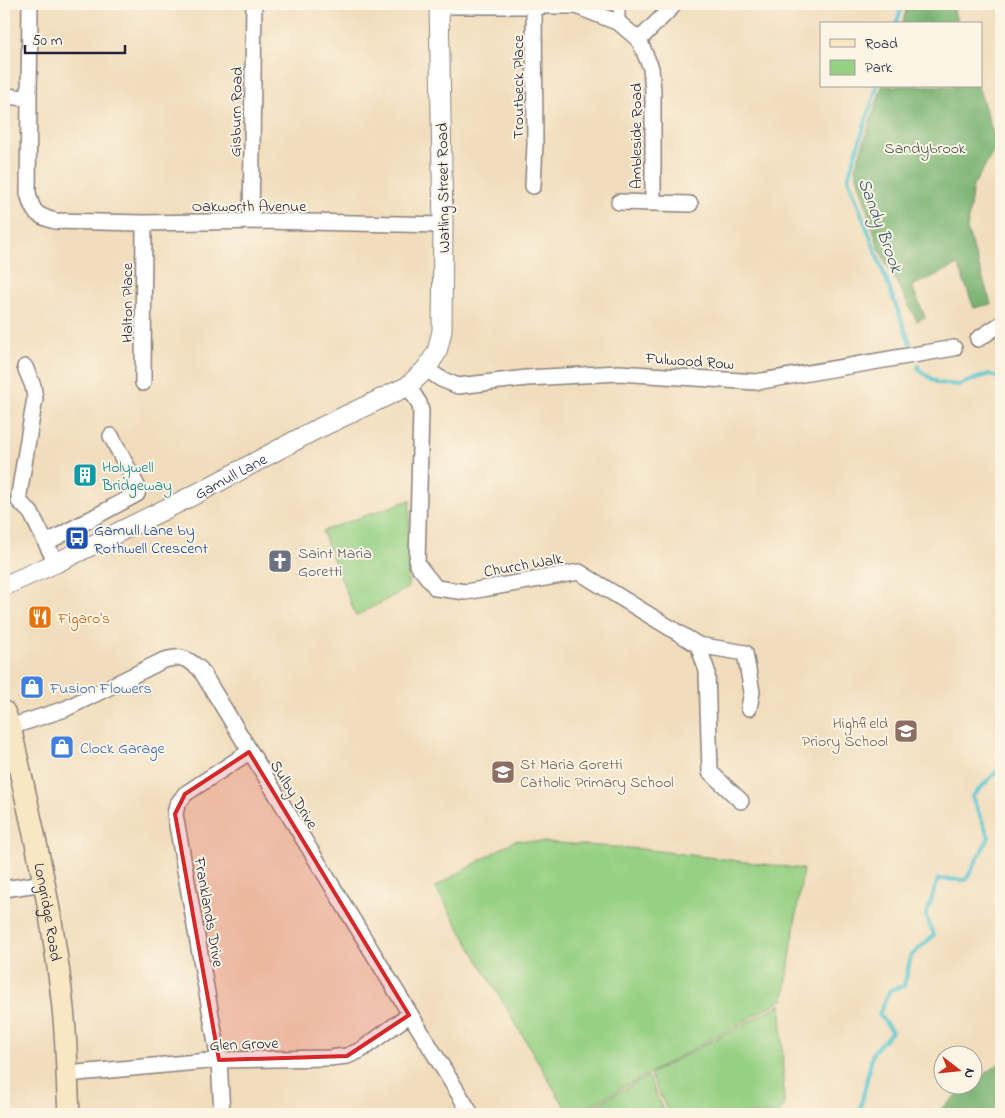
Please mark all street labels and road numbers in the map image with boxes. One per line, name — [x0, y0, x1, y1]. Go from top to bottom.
street label: Troutbeck Place — [507, 34, 531, 139]
street label: Gisburn Road — [224, 67, 250, 157]
street label: Ambleside Road — [625, 83, 649, 189]
street label: Watling Street Road — [431, 123, 457, 253]
street label: Oakworth Avenue — [192, 195, 307, 219]
street label: Halton Place — [116, 262, 140, 343]
street label: Fulwood Row — [644, 347, 735, 377]
street label: Gamull Lane — [191, 448, 273, 507]
street label: Church Walk — [482, 547, 566, 585]
street label: Sulby Drive — [263, 756, 324, 835]
street label: Franklands Drive — [186, 854, 230, 970]
street label: Longridge Road — [26, 861, 67, 963]
street label: Glen Grove — [209, 1032, 280, 1058]

